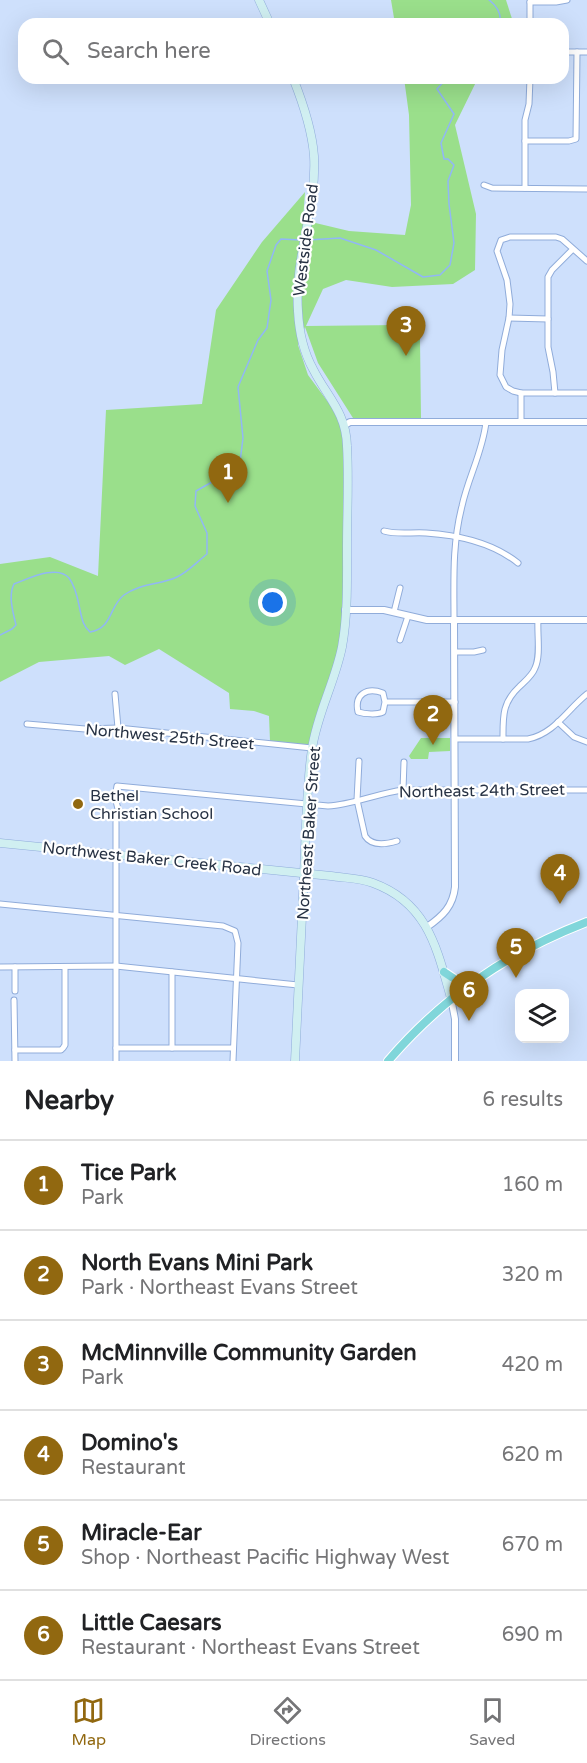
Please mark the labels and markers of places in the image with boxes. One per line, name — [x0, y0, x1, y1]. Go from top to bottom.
pin: 3 — [386, 306, 426, 356]
pin: 1 — [208, 454, 248, 503]
pin: 2 — [414, 696, 452, 745]
place label: Bethel Christian School — [90, 786, 213, 824]
marker: Bethel Christian School — [71, 797, 85, 811]
pin: 4 — [540, 854, 580, 904]
pin: 5 — [496, 928, 536, 978]
pin: 6 — [450, 972, 488, 1021]

